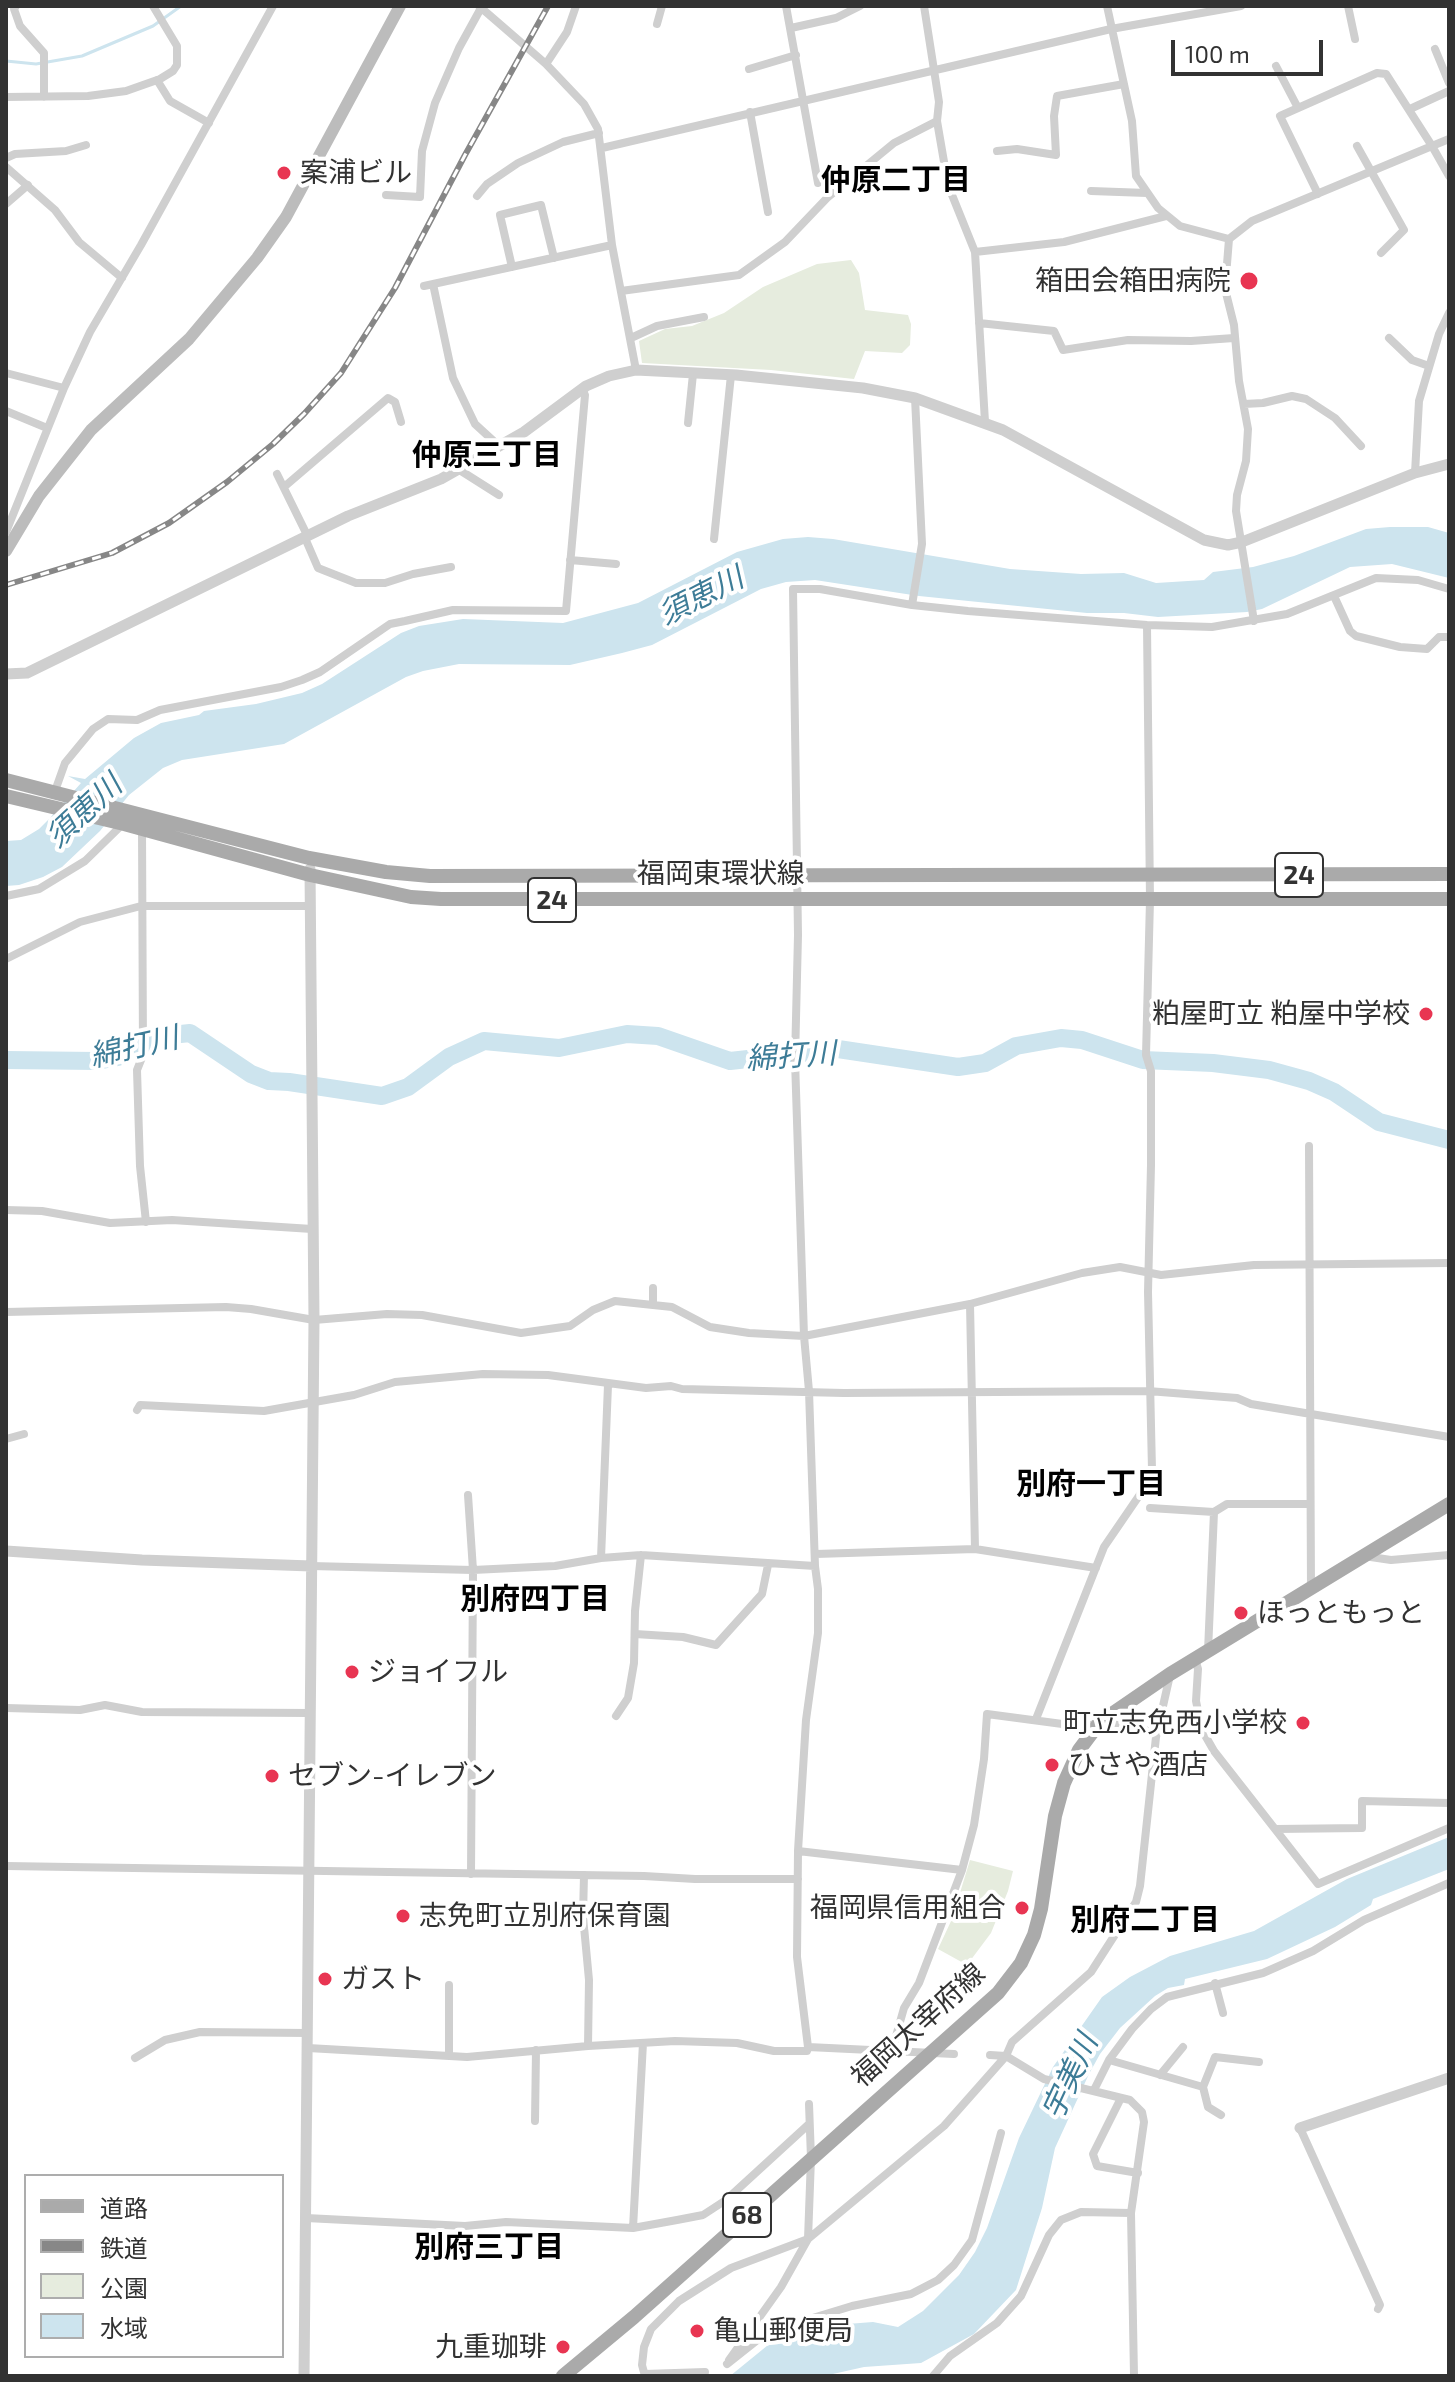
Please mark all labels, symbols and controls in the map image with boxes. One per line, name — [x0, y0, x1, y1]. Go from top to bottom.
scale bar — [1175, 24, 1327, 74]
text: 100 m — [1185, 39, 1250, 68]
place label: 案浦ビル — [300, 156, 412, 190]
district label: 仲原二丁目 — [821, 162, 971, 198]
marker: 案浦ビル — [275, 164, 293, 182]
place label: 箱田会箱田病院 — [1035, 264, 1231, 298]
marker: 箱田会箱田病院 — [1238, 270, 1260, 292]
district label: 仲原三丁目 — [412, 437, 562, 473]
water label: 須恵川 — [653, 560, 749, 632]
water label: 須恵川 — [39, 767, 129, 855]
road number: 24 — [1275, 853, 1323, 897]
street label: 福岡東環状線 — [637, 857, 805, 891]
road number: 24 — [528, 878, 576, 922]
place label: 粕屋町立 粕屋中学校 — [1152, 997, 1410, 1031]
marker: 粕屋町立 粕屋中学校 — [1417, 1005, 1435, 1023]
water label: 綿打川 — [86, 1019, 182, 1075]
water label: 綿打川 — [745, 1035, 837, 1077]
district label: 別府一丁目 — [1016, 1466, 1166, 1502]
district label: 別府四丁目 — [460, 1581, 610, 1617]
place label: ほっともっと — [1257, 1596, 1425, 1630]
marker: ほっともっと — [1232, 1604, 1250, 1622]
place label: ジョイフル — [368, 1655, 508, 1689]
marker: ジョイフル — [343, 1663, 361, 1681]
place label: 町立志免西小学校 — [1063, 1706, 1287, 1740]
marker: 町立志免西小学校 — [1294, 1714, 1312, 1732]
place label: ひさや酒店 — [1068, 1748, 1208, 1782]
marker: ひさや酒店 — [1043, 1756, 1061, 1774]
place label: セブン-イレブン — [288, 1759, 497, 1793]
marker: セブン-イレブン — [263, 1767, 281, 1785]
place label: 福岡県信用組合 — [810, 1891, 1006, 1925]
place label: 志免町立別府保育園 — [419, 1899, 671, 1933]
marker: 福岡県信用組合 — [1013, 1899, 1031, 1917]
district label: 別府二丁目 — [1070, 1902, 1220, 1938]
marker: 志免町立別府保育園 — [394, 1907, 412, 1925]
street label: 福岡太宰府線 — [844, 1956, 992, 2094]
place label: ガスト — [341, 1962, 425, 1996]
marker: ガスト — [316, 1970, 334, 1988]
water label: 宇美川 — [1035, 2029, 1105, 2125]
legend — [24, 2174, 284, 2358]
text: 道路 — [100, 2193, 148, 2222]
road number: 68 — [723, 2193, 771, 2237]
district label: 別府三丁目 — [414, 2229, 564, 2265]
text: 鉄道 — [100, 2233, 148, 2262]
text: 公園 — [100, 2273, 148, 2302]
text: 水域 — [100, 2313, 148, 2342]
place label: 亀山郵便局 — [713, 2314, 853, 2348]
marker: 亀山郵便局 — [688, 2322, 706, 2340]
place label: 九重珈琲 — [435, 2330, 547, 2364]
marker: 九重珈琲 — [554, 2338, 572, 2356]

